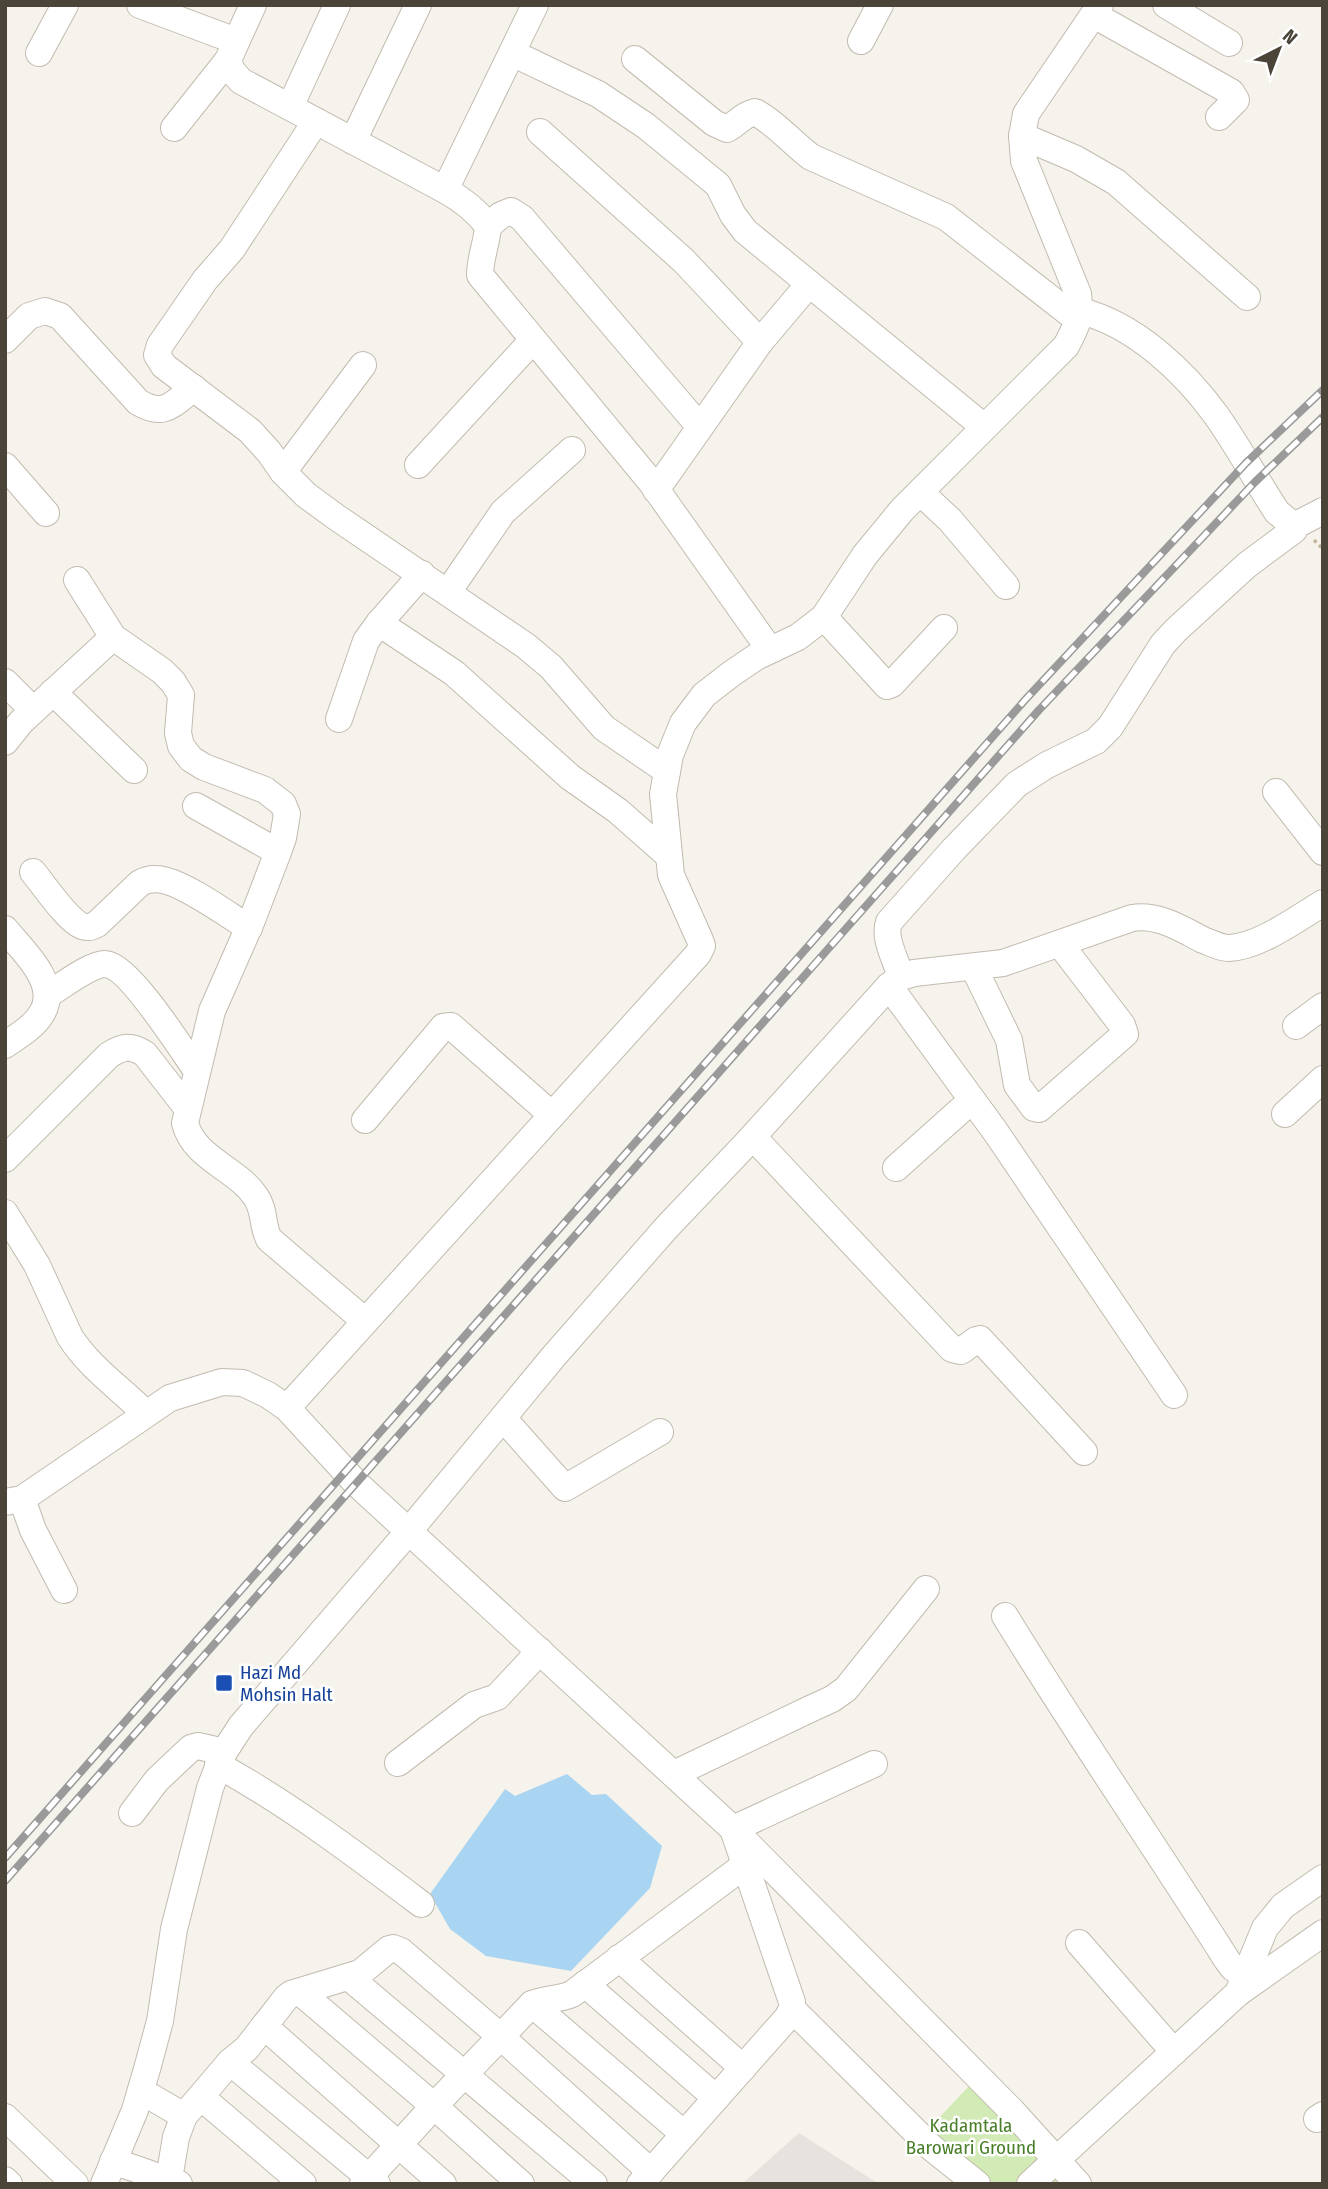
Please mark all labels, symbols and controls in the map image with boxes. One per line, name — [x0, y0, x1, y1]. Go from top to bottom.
north arrow — [1244, 14, 1314, 84]
text: N — [1278, 24, 1302, 49]
place label: Hazi Md Mohsin Halt — [240, 1661, 334, 1706]
marker: Hazi Md Mohsin Halt — [214, 1673, 234, 1693]
park label: Kadamtala Barowari Ground — [906, 2114, 1036, 2159]

